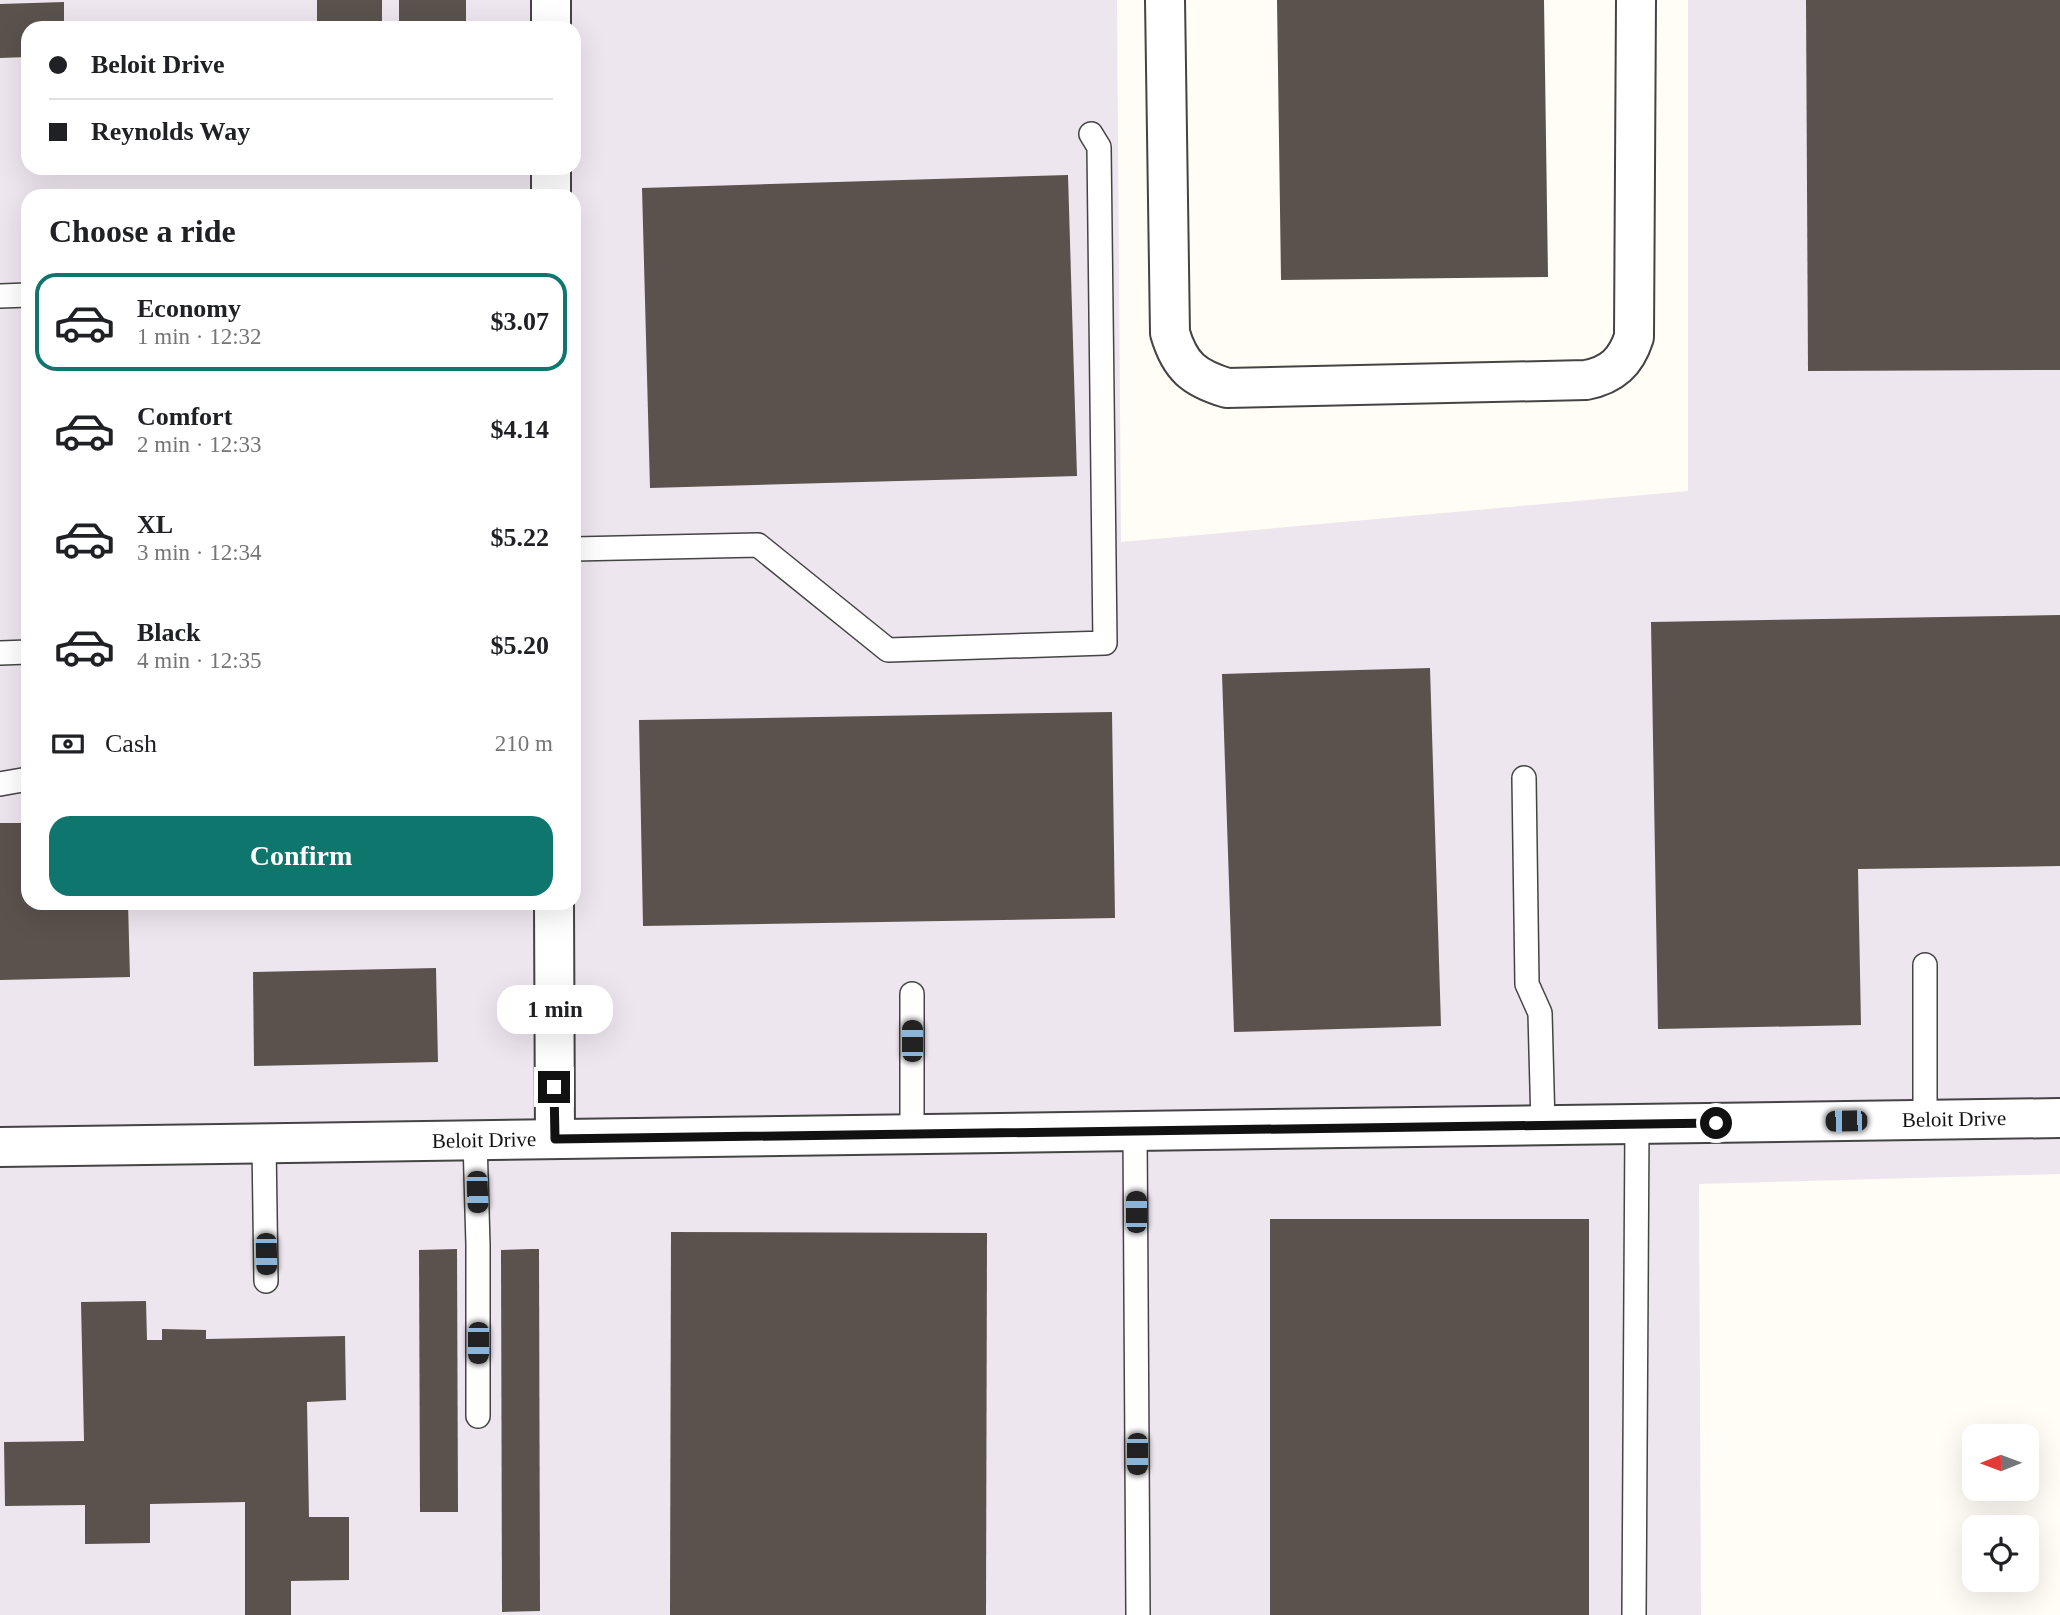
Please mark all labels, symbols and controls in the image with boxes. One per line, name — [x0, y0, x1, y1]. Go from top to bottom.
text: Beloit Drive — [91, 50, 225, 79]
text: Reynolds Way — [91, 117, 250, 146]
text: Choose a ride — [49, 213, 236, 249]
icon: car — [53, 291, 116, 354]
text: Economy — [137, 294, 241, 323]
text: $3.07 — [491, 307, 549, 336]
text: 1 min · 12:32 — [137, 324, 262, 349]
icon: car — [53, 399, 116, 462]
text: Comfort — [137, 402, 232, 431]
text: $4.14 — [491, 415, 549, 444]
text: 2 min · 12:33 — [137, 432, 262, 457]
icon: car — [53, 507, 116, 570]
text: XL — [137, 510, 173, 539]
text: $5.22 — [491, 523, 549, 552]
text: 3 min · 12:34 — [137, 540, 262, 565]
icon: car — [53, 615, 116, 678]
text: Black — [137, 618, 201, 647]
text: $5.20 — [491, 631, 549, 660]
text: 4 min · 12:35 — [137, 648, 262, 673]
icon: cash — [49, 725, 87, 763]
text: Cash — [105, 729, 157, 758]
text: 210 m — [495, 731, 553, 756]
button: Confirm — [49, 816, 553, 896]
callout: 1 min — [496, 986, 612, 1034]
text: 1 min — [527, 997, 583, 1022]
car — [902, 1020, 923, 1062]
route end — [538, 1071, 570, 1103]
street label: Beloit Drive — [1902, 1106, 2006, 1132]
route start — [1700, 1107, 1732, 1139]
car — [1825, 1110, 1868, 1132]
street label: Beloit Drive — [432, 1127, 536, 1153]
car — [466, 1171, 489, 1213]
car — [1126, 1191, 1147, 1233]
car — [256, 1233, 277, 1275]
car — [468, 1322, 489, 1364]
north arrow — [1962, 1424, 2039, 1502]
map controls — [1962, 1424, 2039, 1592]
car — [1127, 1433, 1148, 1475]
button: locate — [1962, 1515, 2039, 1592]

